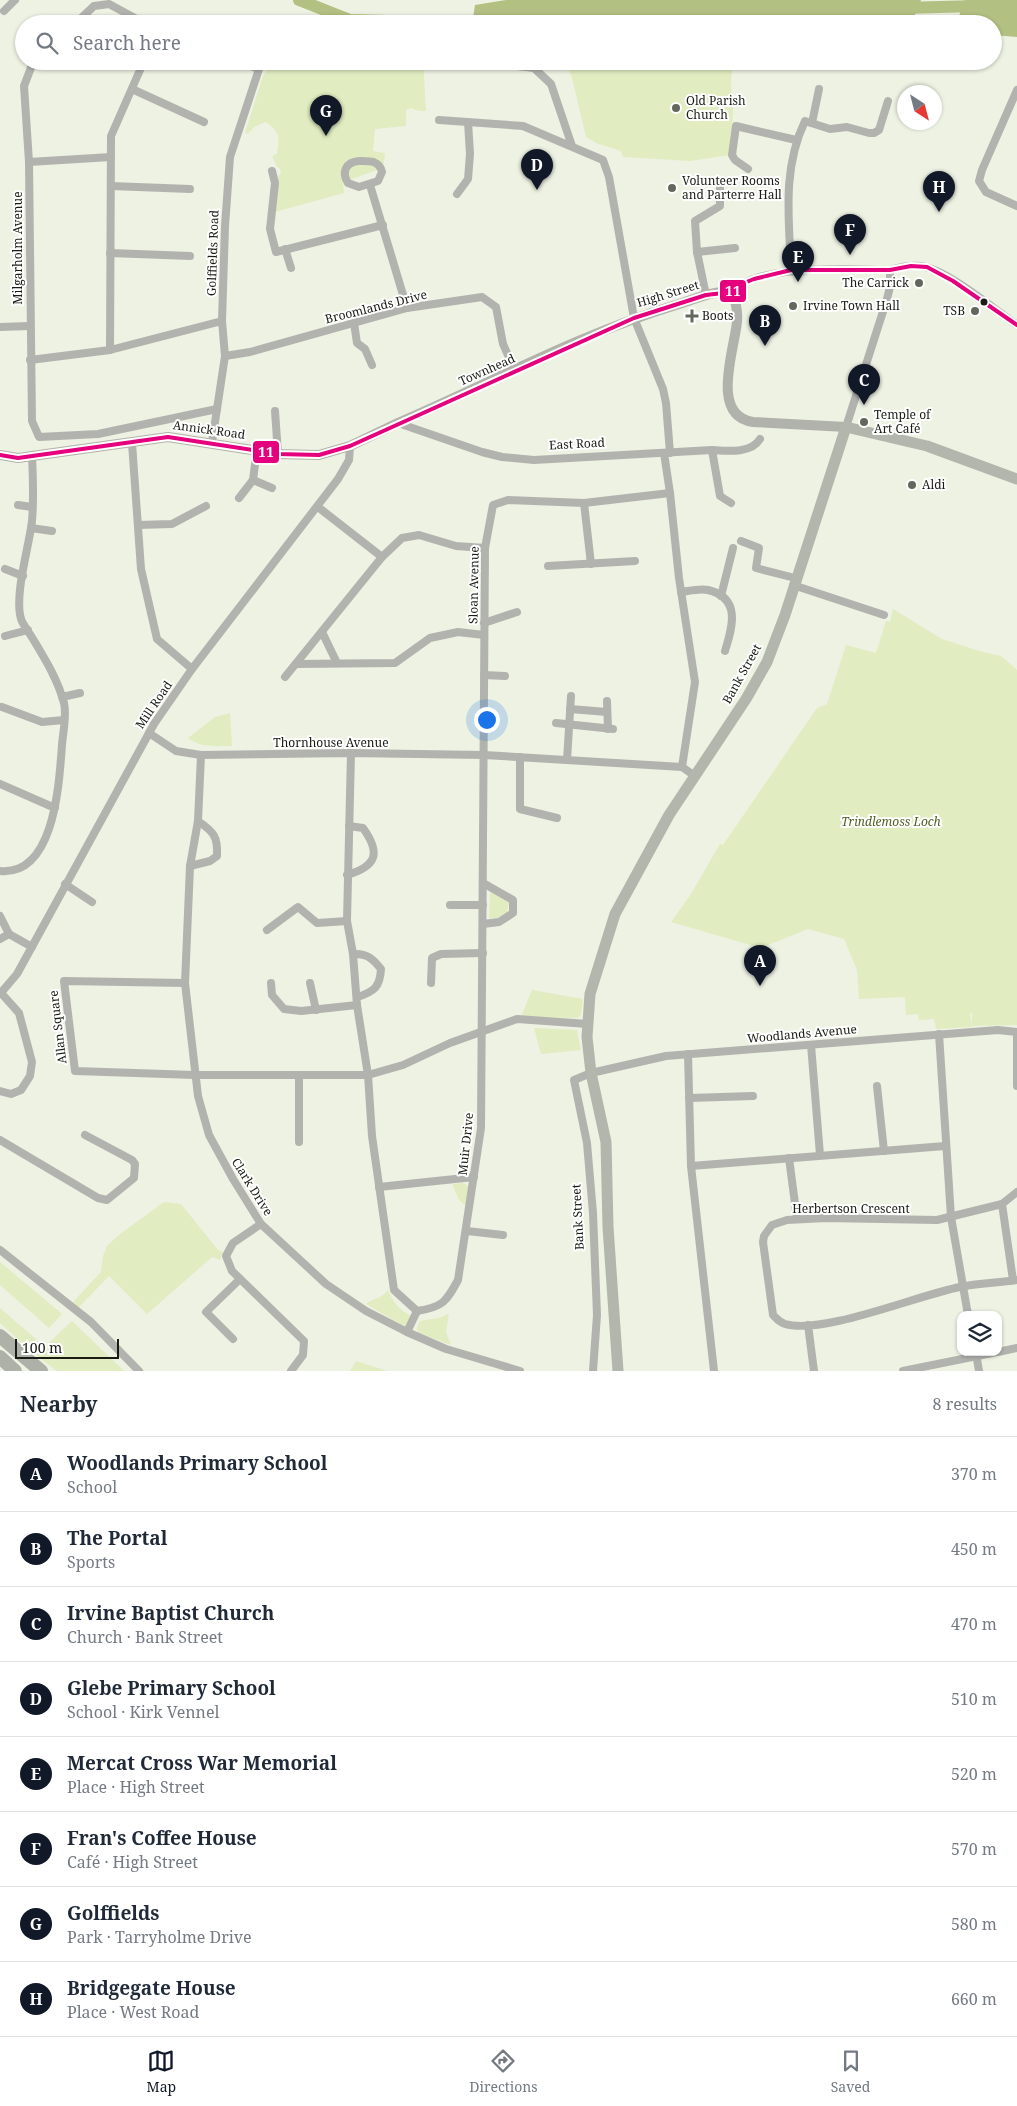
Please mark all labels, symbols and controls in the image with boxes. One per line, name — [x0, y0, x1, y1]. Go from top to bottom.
search box — [15, 15, 1002, 70]
icon: search — [33, 29, 61, 57]
text: Search here — [73, 30, 181, 56]
north arrow — [897, 85, 942, 130]
place label: Old Parish Church — [686, 92, 746, 123]
pin: G — [310, 95, 342, 136]
marker: Old Parish Church — [670, 102, 682, 114]
pin: D — [521, 149, 553, 190]
pin: H — [923, 171, 955, 212]
place label: Volunteer Rooms and Parterre Hall — [682, 172, 782, 203]
marker: Volunteer Rooms and Parterre Hall — [666, 182, 678, 194]
street label: Milgarholm Avenue — [9, 191, 26, 305]
street label: Golffields Road — [203, 209, 223, 296]
pin: F — [834, 214, 866, 255]
pin: E — [782, 241, 814, 282]
place label: The Carrick — [842, 274, 910, 291]
street label: High Street — [635, 276, 701, 311]
marker: The Carrick — [913, 277, 925, 289]
line badge: 11 — [719, 279, 747, 303]
text: 11 — [725, 281, 741, 300]
street label: Broomlands Drive — [323, 286, 429, 327]
place label: Irvine Town Hall — [803, 297, 900, 314]
unlabelled marker — [979, 297, 989, 307]
marker: Irvine Town Hall — [787, 300, 799, 312]
place label: TSB — [943, 302, 965, 319]
pin: B — [749, 305, 781, 346]
marker: TSB — [969, 305, 981, 317]
place label: Boots — [702, 307, 733, 324]
marker: Boots — [686, 310, 698, 322]
street label: Townhead — [456, 349, 518, 389]
pin: C — [848, 364, 880, 405]
place label: Temple of Art Café — [874, 406, 932, 437]
street label: Annick Road — [172, 416, 247, 443]
marker: Temple of Art Café — [858, 416, 870, 428]
street label: East Road — [549, 434, 606, 453]
line badge: 11 — [252, 440, 280, 464]
text: 11 — [258, 442, 274, 461]
place label: Aldi — [922, 476, 946, 493]
marker: Aldi — [906, 479, 918, 491]
street label: Sloan Avenue — [464, 546, 483, 624]
street label: Bank Street — [718, 641, 765, 707]
street label: Mill Road — [131, 677, 176, 732]
your location — [474, 707, 500, 733]
street label: Thornhouse Avenue — [273, 734, 389, 751]
park label: Trindlemoss Loch — [841, 813, 941, 830]
pin: A — [744, 945, 776, 986]
street label: Allan Square — [45, 989, 70, 1065]
street label: Woodlands Avenue — [746, 1020, 858, 1047]
street label: Muir Drive — [454, 1112, 477, 1176]
street label: Clark Drive — [228, 1155, 277, 1219]
street label: Bank Street — [567, 1184, 588, 1250]
street label: Herbertson Crescent — [792, 1200, 910, 1217]
map controls — [957, 1311, 1002, 1356]
button: layers — [957, 1311, 1002, 1356]
scale bar — [15, 1336, 119, 1359]
text: 100 m — [22, 1338, 62, 1357]
text: Nearby — [20, 1390, 98, 1418]
text: 8 results — [933, 1393, 997, 1415]
text: Woodlands Primary School — [67, 1450, 327, 1476]
text: A — [30, 1463, 42, 1485]
text: 370 m — [951, 1463, 997, 1485]
text: School — [67, 1476, 117, 1498]
text: The Portal — [67, 1525, 167, 1551]
text: B — [31, 1538, 41, 1560]
text: 450 m — [951, 1538, 997, 1560]
text: Sports — [67, 1551, 115, 1573]
text: Irvine Baptist Church — [67, 1600, 275, 1626]
text: C — [31, 1613, 41, 1635]
text: 470 m — [951, 1613, 997, 1635]
text: Church · Bank Street — [67, 1626, 223, 1648]
text: Glebe Primary School — [67, 1675, 276, 1701]
text: D — [30, 1688, 42, 1710]
text: 510 m — [951, 1688, 997, 1710]
text: School · Kirk Vennel — [67, 1701, 219, 1723]
text: Mercat Cross War Memorial — [67, 1750, 337, 1776]
text: E — [31, 1763, 41, 1785]
text: 520 m — [951, 1763, 997, 1785]
text: Place · High Street — [67, 1776, 205, 1798]
text: Fran's Coffee House — [67, 1825, 257, 1851]
text: F — [31, 1838, 41, 1860]
text: 570 m — [951, 1838, 997, 1860]
text: Café · High Street — [67, 1851, 198, 1873]
text: Golffields — [67, 1900, 159, 1926]
text: G — [30, 1913, 42, 1935]
text: 580 m — [951, 1913, 997, 1935]
text: Park · Tarryholme Drive — [67, 1926, 252, 1948]
text: Bridgegate House — [67, 1975, 236, 2001]
text: H — [29, 1988, 43, 2010]
text: 660 m — [951, 1988, 997, 2010]
text: Place · West Road — [67, 2001, 199, 2023]
tab: Map — [147, 2047, 176, 2096]
tab: Directions — [469, 2047, 538, 2096]
tab: Saved — [831, 2047, 870, 2096]

